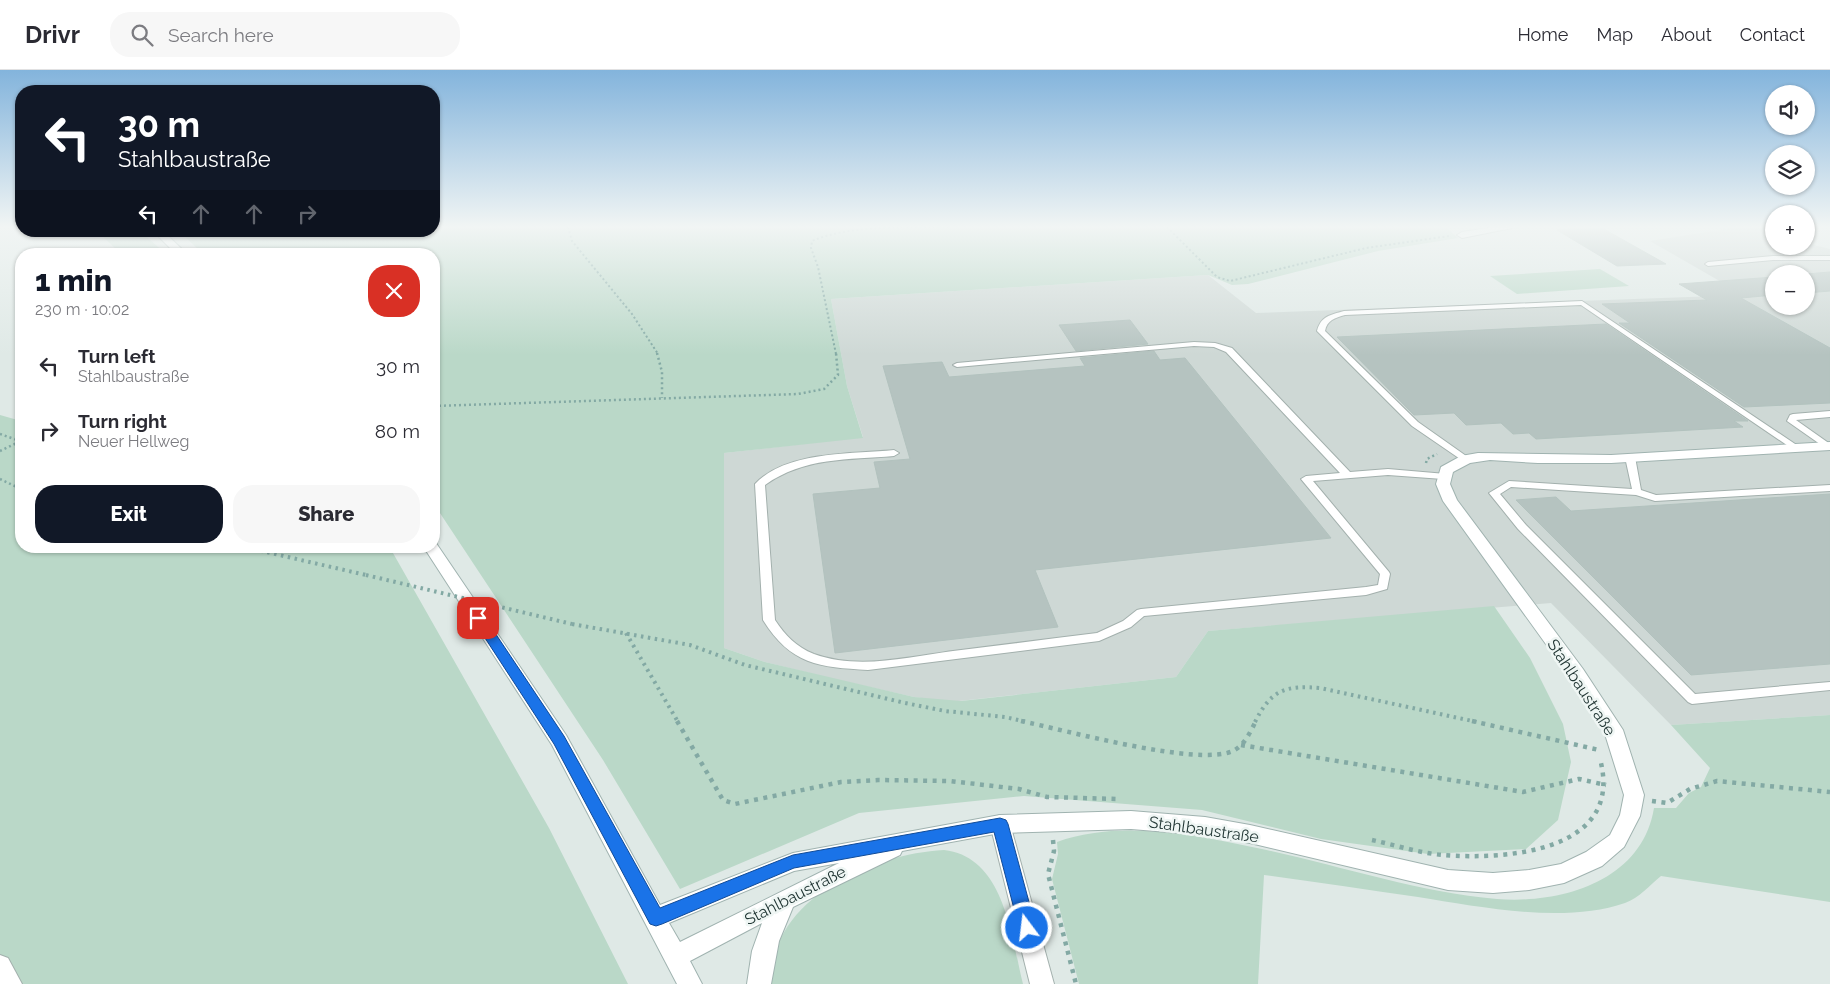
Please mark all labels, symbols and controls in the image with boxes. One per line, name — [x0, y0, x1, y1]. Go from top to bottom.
search box — [110, 12, 460, 57]
text: Drivr — [25, 20, 80, 49]
icon: search — [128, 21, 156, 49]
text: Search here — [168, 24, 274, 46]
text: Home — [1517, 24, 1568, 45]
text: Map — [1596, 24, 1633, 45]
text: About — [1661, 24, 1712, 45]
text: Contact — [1740, 24, 1805, 45]
map controls — [1765, 85, 1815, 315]
button: sound — [1765, 85, 1815, 135]
text: 30 m — [118, 104, 200, 145]
icon: left — [35, 105, 100, 170]
button: layers — [1765, 145, 1815, 195]
text: Stahlbaustraße — [118, 146, 271, 172]
icon: left — [134, 200, 162, 228]
icon: ahead — [187, 200, 215, 228]
icon: ahead — [240, 200, 268, 228]
icon: right — [293, 200, 321, 228]
button: + — [1765, 205, 1815, 255]
text: 1 min — [35, 263, 112, 298]
button: close — [368, 265, 420, 317]
button: − — [1765, 265, 1815, 315]
text: 230 m · 10:02 — [35, 300, 129, 319]
text: Turn left — [78, 345, 155, 367]
icon: left — [35, 352, 63, 380]
text: 30 m — [376, 355, 420, 377]
text: Stahlbaustraße — [78, 367, 189, 386]
text: Turn right — [78, 410, 167, 432]
icon: right — [35, 417, 63, 445]
text: 80 m — [375, 420, 420, 442]
text: Neuer Hellweg — [78, 432, 189, 451]
button: Exit — [35, 485, 223, 543]
button: Share — [233, 485, 420, 543]
pin — [457, 597, 499, 639]
icon: arrive — [464, 604, 492, 632]
street label: Stahlbaustraße — [1543, 636, 1620, 739]
street label: Stahlbaustraße — [1148, 812, 1260, 847]
street label: Stahlbaustraße — [741, 862, 849, 929]
position arrow — [1000, 901, 1052, 953]

